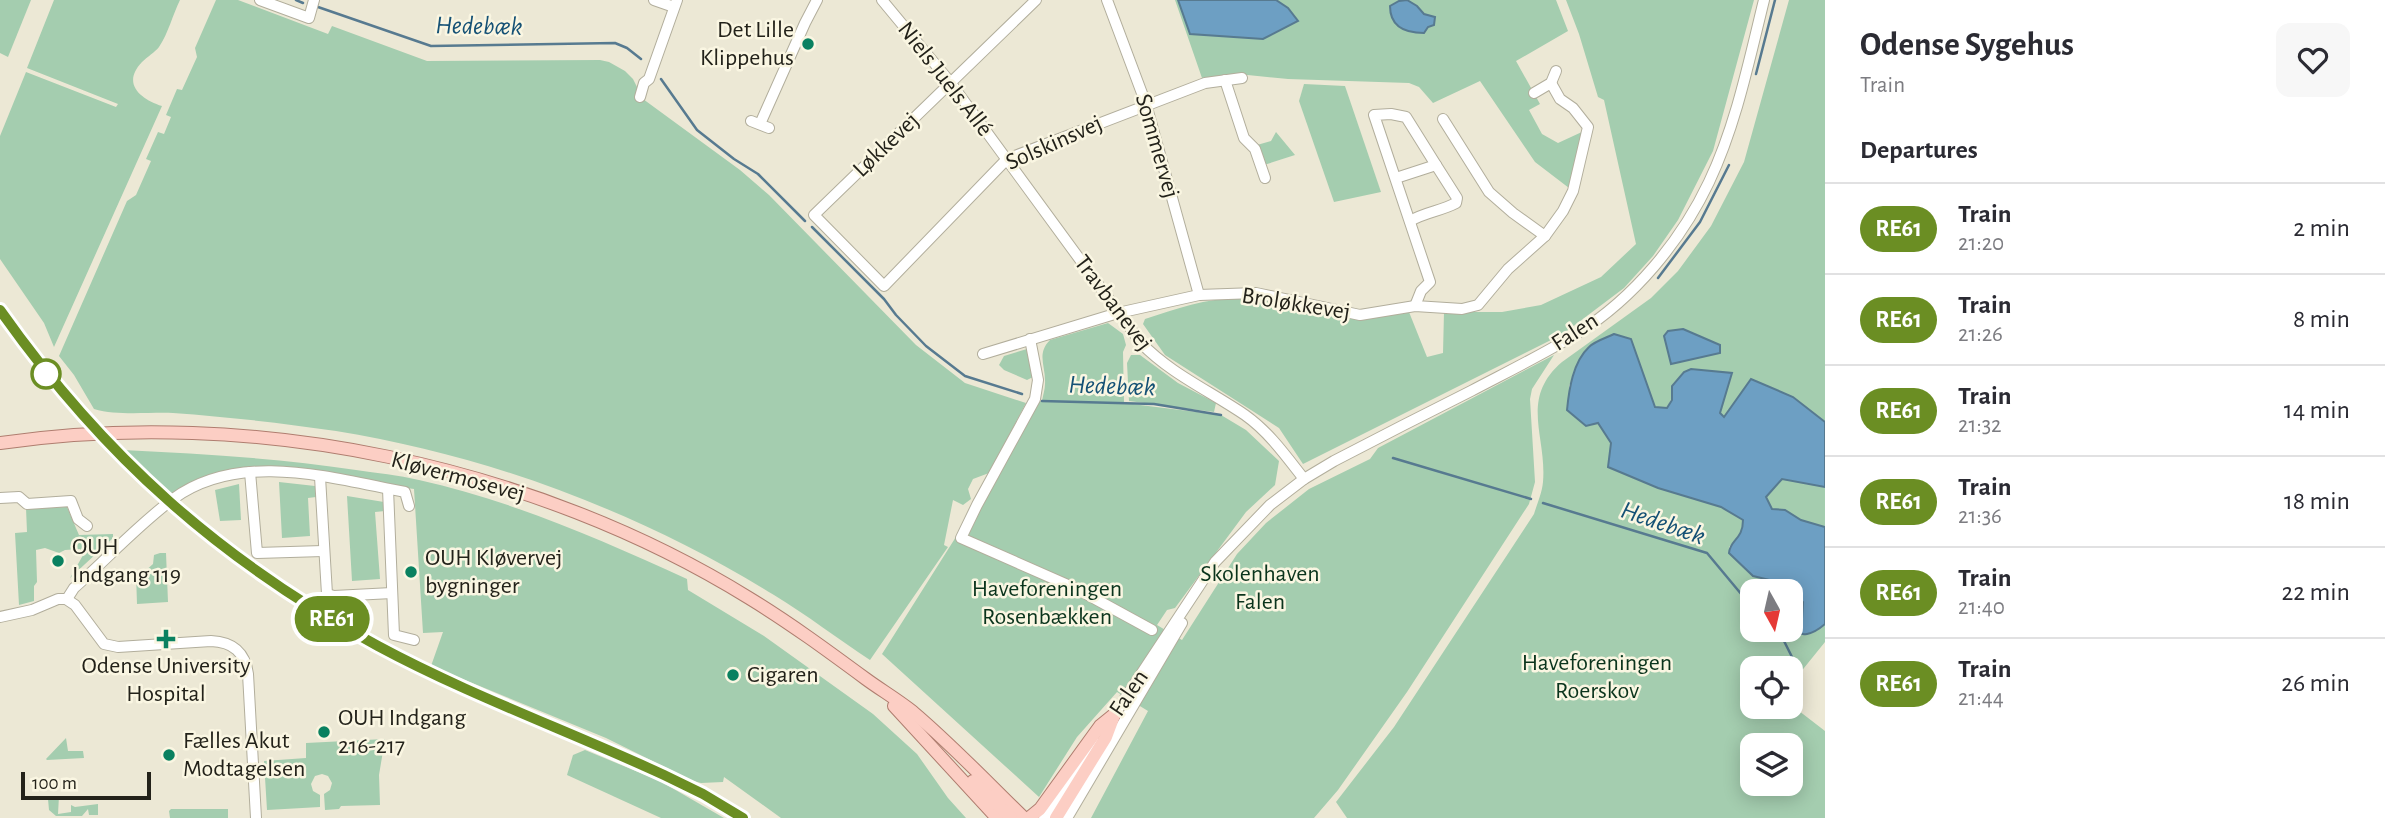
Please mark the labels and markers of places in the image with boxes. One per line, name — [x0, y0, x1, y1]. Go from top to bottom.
place label: Det Lille Klippehus — [700, 18, 794, 70]
marker: Det Lille Klippehus — [800, 36, 816, 52]
unlabelled marker — [31, 359, 61, 389]
place label: OUH Indgang 119 — [72, 535, 181, 587]
place label: OUH Kløvervej bygninger — [425, 546, 562, 598]
marker: OUH Indgang 119 — [50, 553, 66, 569]
marker: OUH Kløvervej bygninger — [403, 564, 419, 580]
marker: Odense University Hospital — [156, 629, 176, 649]
place label: Odense University Hospital — [82, 654, 250, 706]
place label: Cigaren — [747, 663, 819, 687]
marker: Cigaren — [725, 667, 741, 683]
place label: OUH Indgang 216-217 — [338, 706, 466, 758]
marker: OUH Indgang 216-217 — [316, 724, 332, 740]
place label: Fælles Akut Modtagelsen — [183, 729, 305, 781]
marker: Fælles Akut Modtagelsen — [161, 747, 177, 763]

